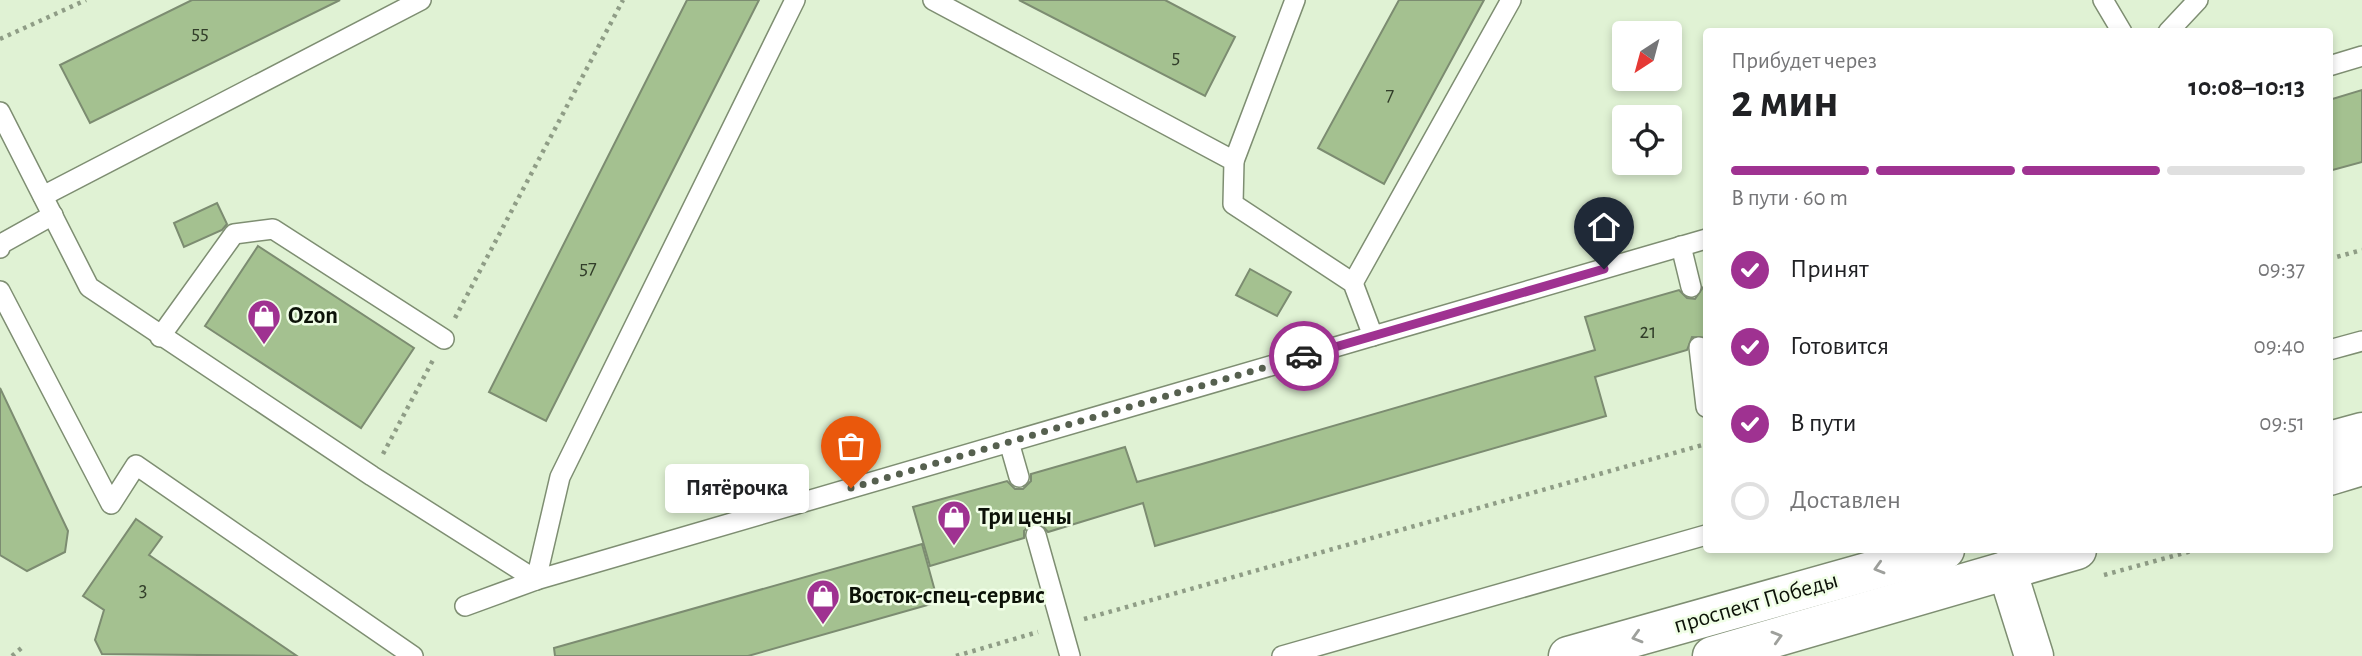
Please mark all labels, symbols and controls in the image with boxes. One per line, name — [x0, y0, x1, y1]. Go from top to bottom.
north arrow — [1612, 21, 1682, 91]
map controls — [1612, 21, 1682, 175]
house number: 55 — [191, 22, 209, 43]
house number: 5 — [1172, 46, 1180, 67]
text: Прибудет через — [1731, 50, 1877, 73]
text: 10:08–10:13 — [2188, 74, 2305, 100]
text: 2 мин — [1731, 79, 1839, 125]
house number: 7 — [1386, 84, 1395, 105]
button: locate — [1612, 105, 1682, 175]
text: В пути · 60 m — [1731, 187, 1848, 210]
pin — [1574, 197, 1634, 269]
icon: home — [1585, 208, 1623, 246]
icon: check — [1731, 251, 1769, 289]
text: Принят — [1790, 256, 1869, 282]
house number: 57 — [579, 257, 597, 278]
text: 09:37 — [2258, 258, 2305, 281]
shop icon: Ozon — [245, 297, 283, 346]
place label: Ozon — [288, 304, 338, 328]
courier — [1269, 321, 1339, 391]
house number: 21 — [1640, 321, 1656, 342]
icon: check — [1731, 328, 1769, 366]
text: Готовится — [1790, 333, 1889, 359]
text: 09:40 — [2254, 335, 2305, 358]
icon: car — [1285, 337, 1323, 375]
icon: check — [1731, 405, 1769, 443]
text: В пути — [1790, 410, 1856, 436]
text: 09:51 — [2259, 412, 2305, 435]
pin — [821, 416, 881, 488]
icon: bag — [832, 427, 870, 465]
callout: Пятёрочка — [666, 463, 809, 512]
text: Пятёрочка — [686, 477, 788, 500]
text: Доставлен — [1790, 487, 1901, 513]
shop icon: Три цены — [935, 498, 973, 547]
place label: Три цены — [978, 505, 1072, 529]
one-way arrow — [1873, 560, 1885, 574]
street label: проспект Победы — [1671, 568, 1841, 638]
shop icon: Восток-спец-сервис — [804, 577, 842, 626]
house number: 3 — [139, 579, 147, 600]
place label: Восток-спец-сервис — [848, 584, 1045, 608]
one-way arrow — [1631, 628, 1643, 643]
one-way arrow — [1771, 630, 1783, 645]

